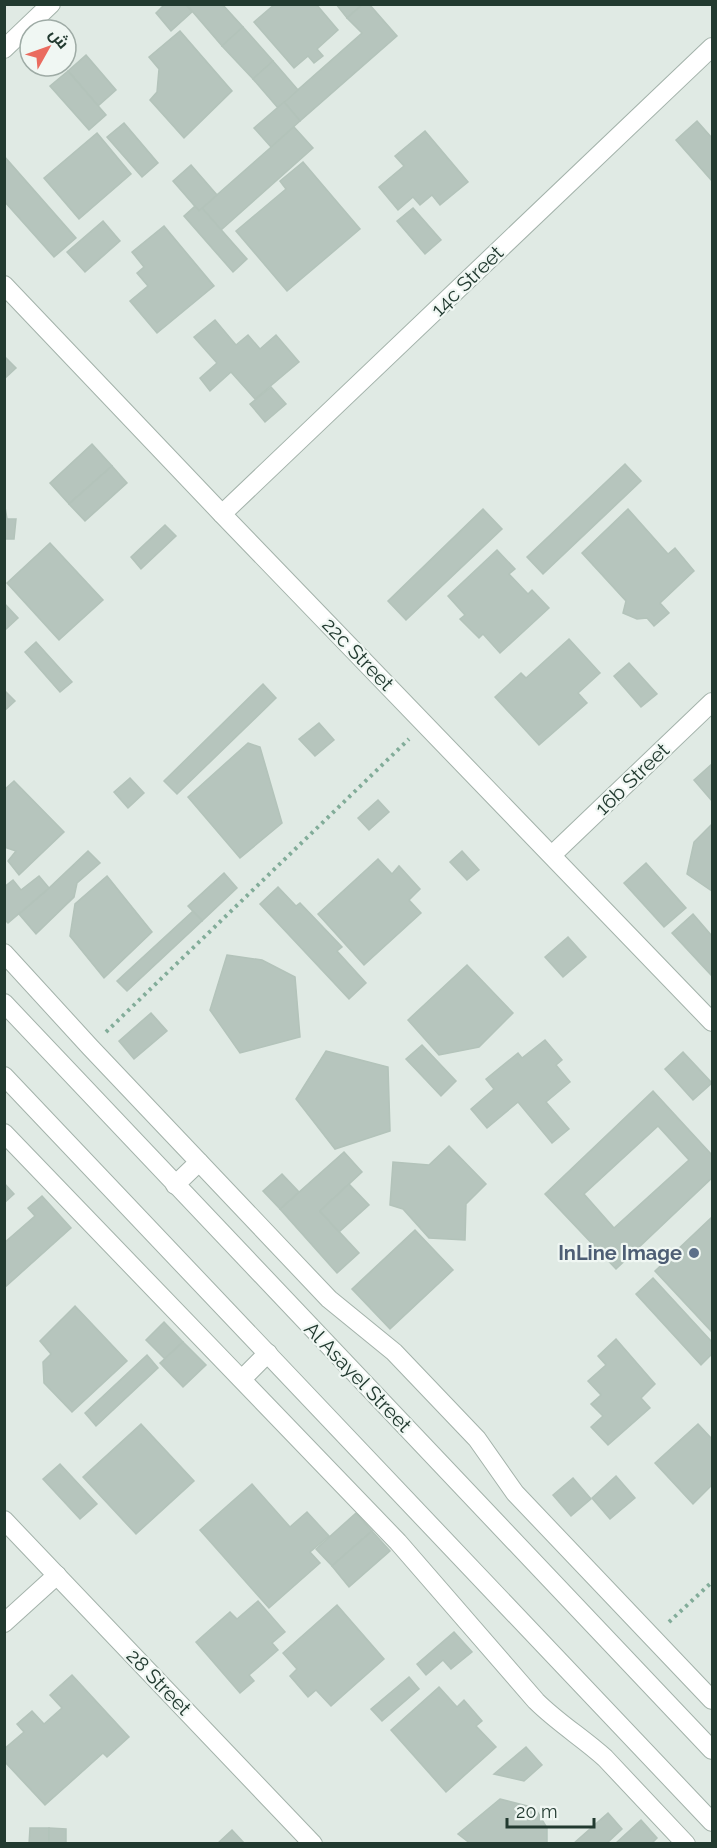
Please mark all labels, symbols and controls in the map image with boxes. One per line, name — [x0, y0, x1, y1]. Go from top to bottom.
north arrow — [18, 18, 78, 78]
text: ش — [45, 25, 73, 53]
street label: 14c Street — [426, 241, 508, 321]
street label: 22c Street — [317, 612, 399, 696]
street label: 16b Street — [590, 738, 674, 820]
place label: InLine Image — [558, 1241, 682, 1265]
marker: InLine Image — [687, 1246, 701, 1260]
street label: Al Asayel Street — [299, 1317, 417, 1437]
street label: 28 Street — [122, 1644, 197, 1720]
scale bar — [507, 1791, 594, 1829]
text: 20 m — [516, 1801, 558, 1822]

